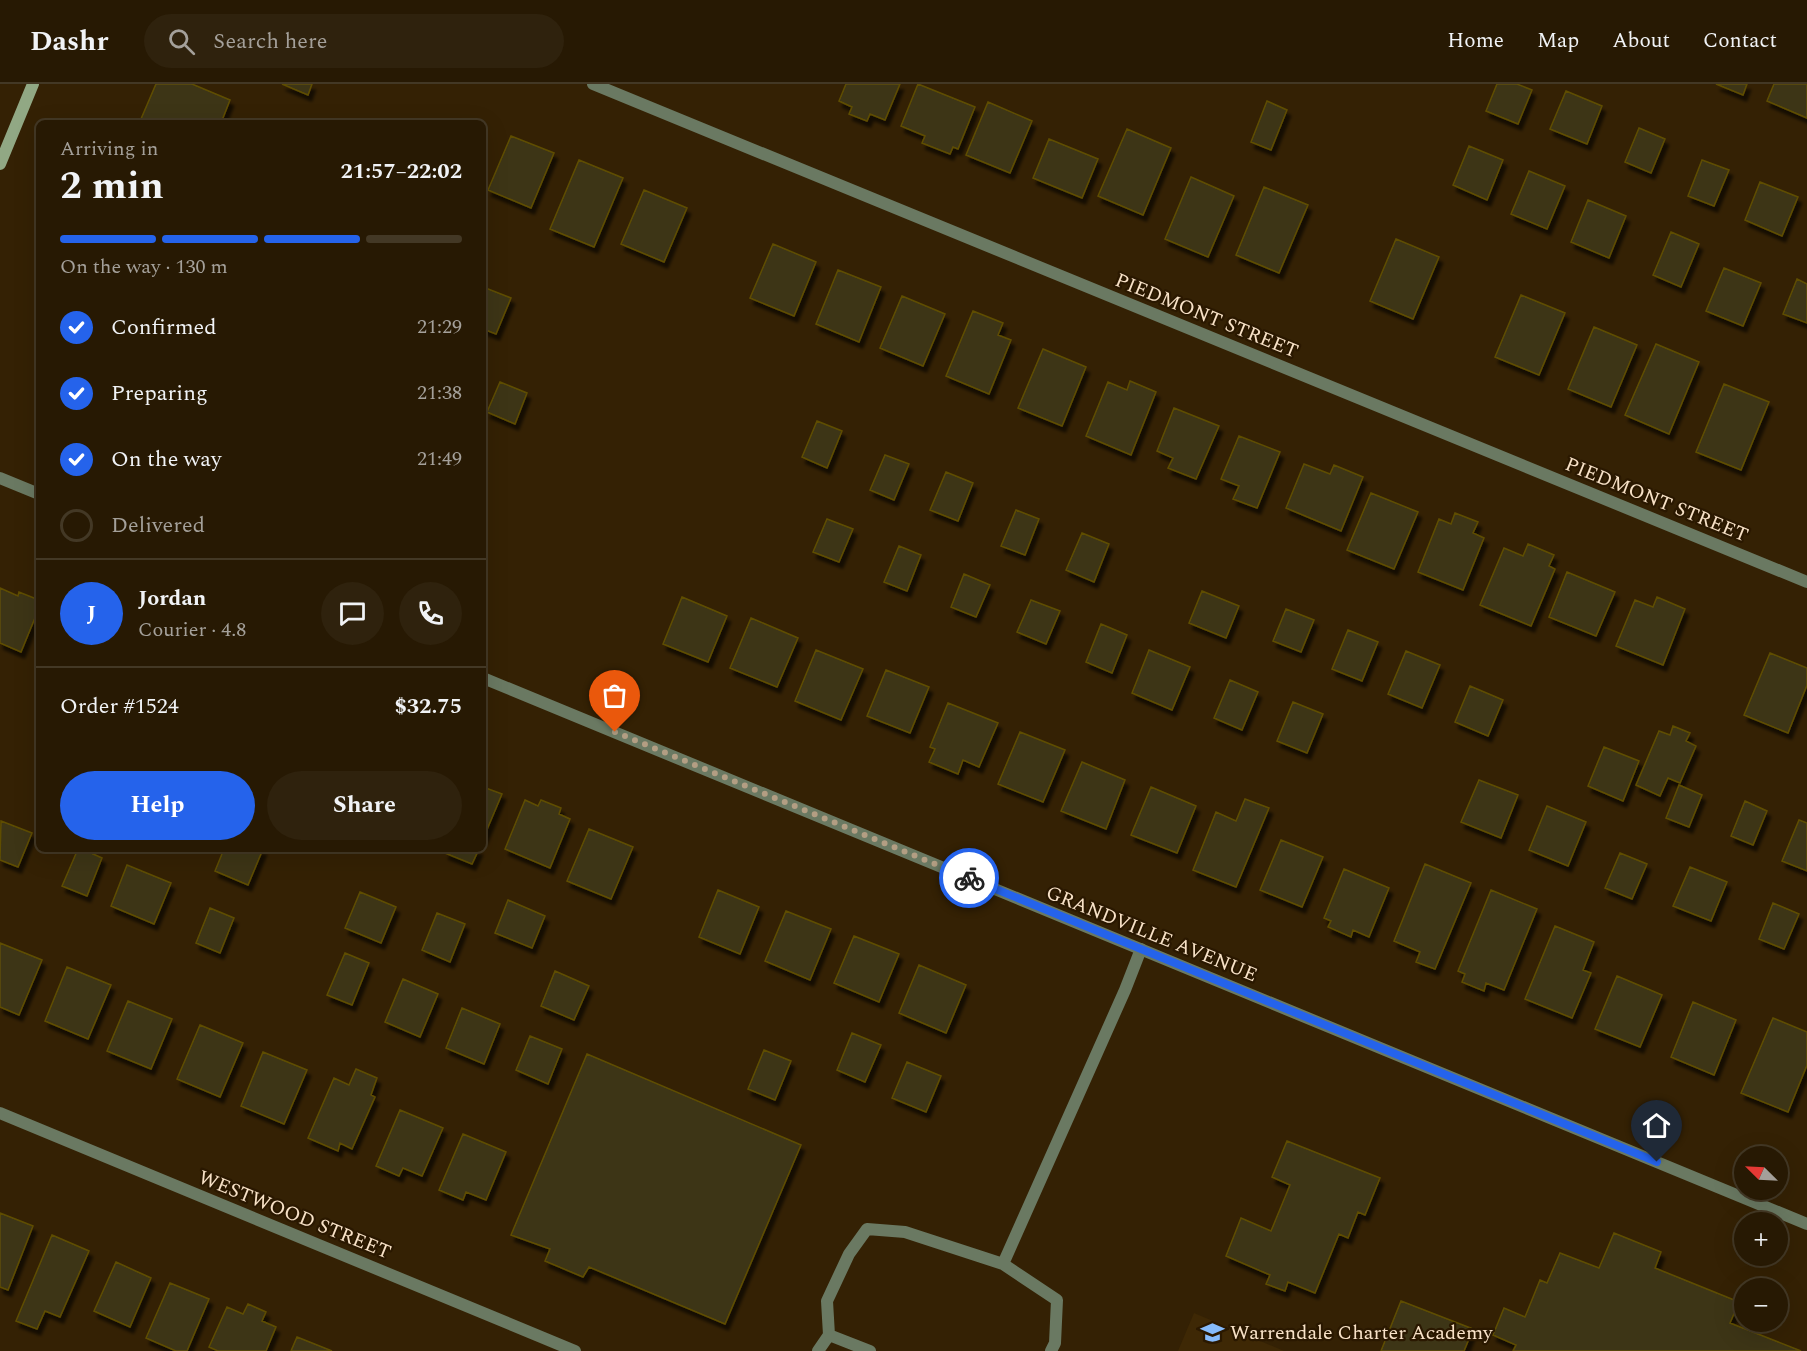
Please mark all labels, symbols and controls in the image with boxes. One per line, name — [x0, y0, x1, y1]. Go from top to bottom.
search box — [144, 14, 564, 68]
text: Dashr — [30, 20, 108, 63]
icon: search — [165, 25, 198, 58]
text: Search here — [213, 25, 327, 58]
text: Home — [1447, 25, 1504, 57]
text: Map — [1537, 25, 1579, 57]
text: About — [1612, 25, 1670, 57]
text: Contact — [1703, 25, 1777, 57]
text: Arriving in — [60, 134, 158, 164]
text: 21:57–22:02 — [340, 155, 462, 188]
text: 2 min — [60, 157, 164, 216]
text: On the way · 130 m — [60, 252, 228, 282]
street label: PIEDMONT STREET — [1110, 265, 1303, 366]
icon: check — [60, 311, 93, 344]
text: Confirmed — [111, 311, 217, 344]
text: 21:29 — [417, 312, 462, 342]
icon: check — [60, 377, 93, 410]
text: Preparing — [111, 377, 208, 410]
text: 21:38 — [417, 378, 462, 408]
icon: check — [60, 443, 93, 476]
text: On the way — [111, 443, 222, 476]
text: 21:49 — [417, 444, 462, 474]
street label: PIEDMONT STREET — [1560, 449, 1753, 550]
text: Delivered — [111, 509, 205, 542]
text: Jordan — [138, 582, 206, 615]
button: chat — [321, 582, 384, 645]
button: phone — [399, 582, 462, 645]
text: J — [87, 597, 96, 630]
text: Courier · 4.8 — [138, 615, 246, 645]
pin — [589, 670, 640, 732]
icon: bag — [598, 679, 631, 712]
text: Order #1524 — [60, 690, 179, 723]
text: $32.75 — [394, 690, 462, 723]
button: Help — [60, 771, 255, 840]
button: Share — [267, 771, 462, 840]
courier — [939, 848, 999, 908]
icon: bike — [953, 862, 986, 895]
street label: GRANDVILLE AVENUE — [1041, 878, 1262, 990]
pin — [1631, 1100, 1682, 1162]
icon: home — [1640, 1109, 1673, 1142]
north arrow — [1734, 1146, 1788, 1200]
map controls — [1734, 1146, 1788, 1332]
street label: WESTWOOD STREET — [194, 1162, 396, 1267]
button: + — [1734, 1212, 1788, 1266]
button: − — [1734, 1278, 1788, 1332]
place label: Warrendale Charter Academy — [1230, 1318, 1494, 1348]
school or university icon: Warrendale Charter Academy — [1199, 1319, 1225, 1345]

